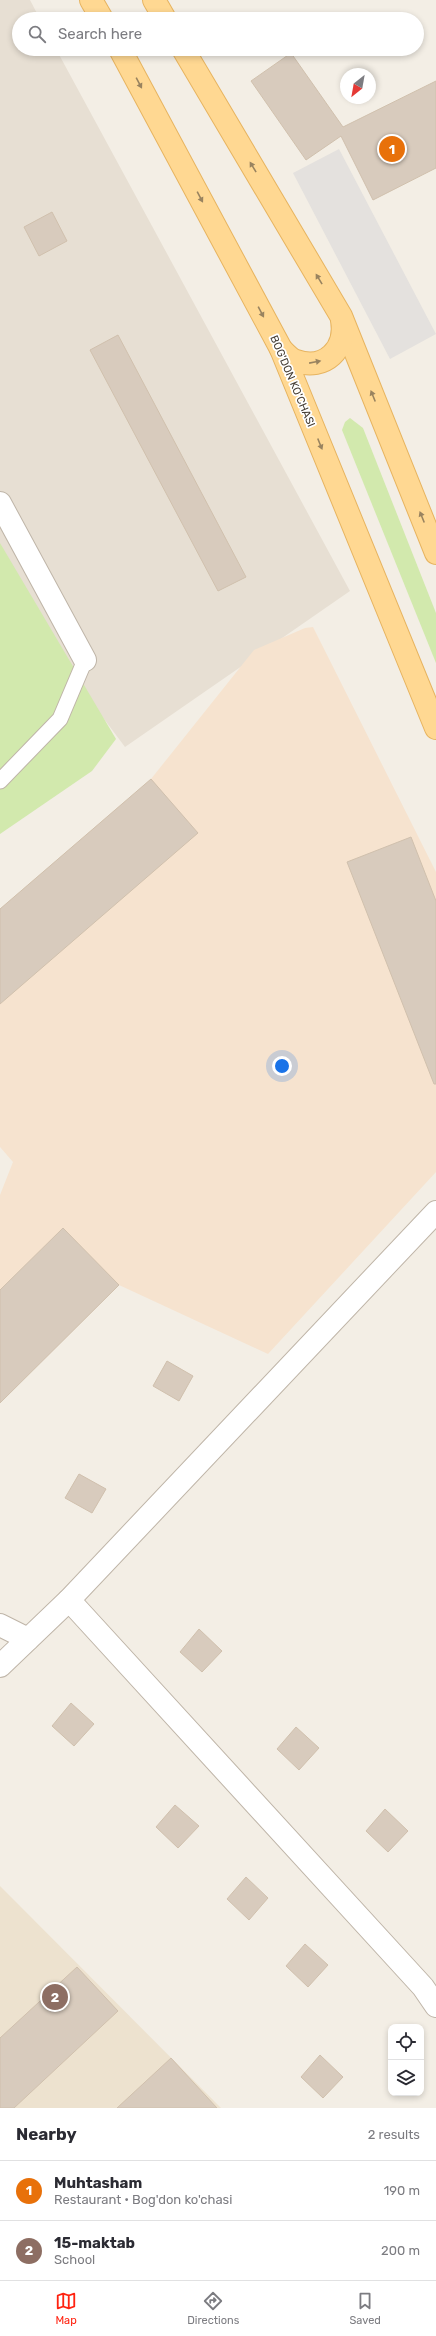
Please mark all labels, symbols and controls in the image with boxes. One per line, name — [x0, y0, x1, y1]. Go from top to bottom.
search box — [12, 12, 424, 56]
icon: search — [26, 23, 48, 45]
text: Search here — [58, 25, 142, 43]
north arrow — [340, 68, 376, 104]
one-way arrow — [136, 77, 142, 89]
pin: 1 — [379, 134, 405, 164]
one-way arrow — [249, 161, 256, 173]
one-way arrow — [197, 192, 203, 203]
one-way arrow — [316, 273, 323, 285]
one-way arrow — [258, 306, 265, 318]
street label: BOG'DON KO'CHASI — [267, 333, 318, 429]
one-way arrow — [309, 359, 321, 365]
one-way arrow — [370, 390, 376, 402]
one-way arrow — [317, 438, 323, 449]
one-way arrow — [418, 511, 424, 523]
your location — [272, 1056, 292, 1076]
pin: 2 — [42, 1982, 68, 2012]
map controls — [388, 2024, 424, 2096]
button: locate — [388, 2024, 424, 2060]
button: layers — [388, 2060, 424, 2096]
text: Nearby — [16, 2124, 77, 2144]
text: 2 results — [368, 2127, 420, 2142]
text: Muhtasham — [54, 2174, 142, 2192]
text: 1 — [26, 2183, 32, 2198]
text: 190 m — [384, 2183, 420, 2198]
text: Restaurant · Bog'don ko'chasi — [54, 2192, 232, 2207]
text: 15-maktab — [54, 2234, 135, 2252]
text: 2 — [25, 2243, 33, 2258]
text: 200 m — [381, 2243, 420, 2258]
text: School — [54, 2252, 95, 2267]
tab: Map — [55, 2290, 77, 2327]
tab: Directions — [187, 2290, 239, 2327]
tab: Saved — [350, 2290, 381, 2327]

